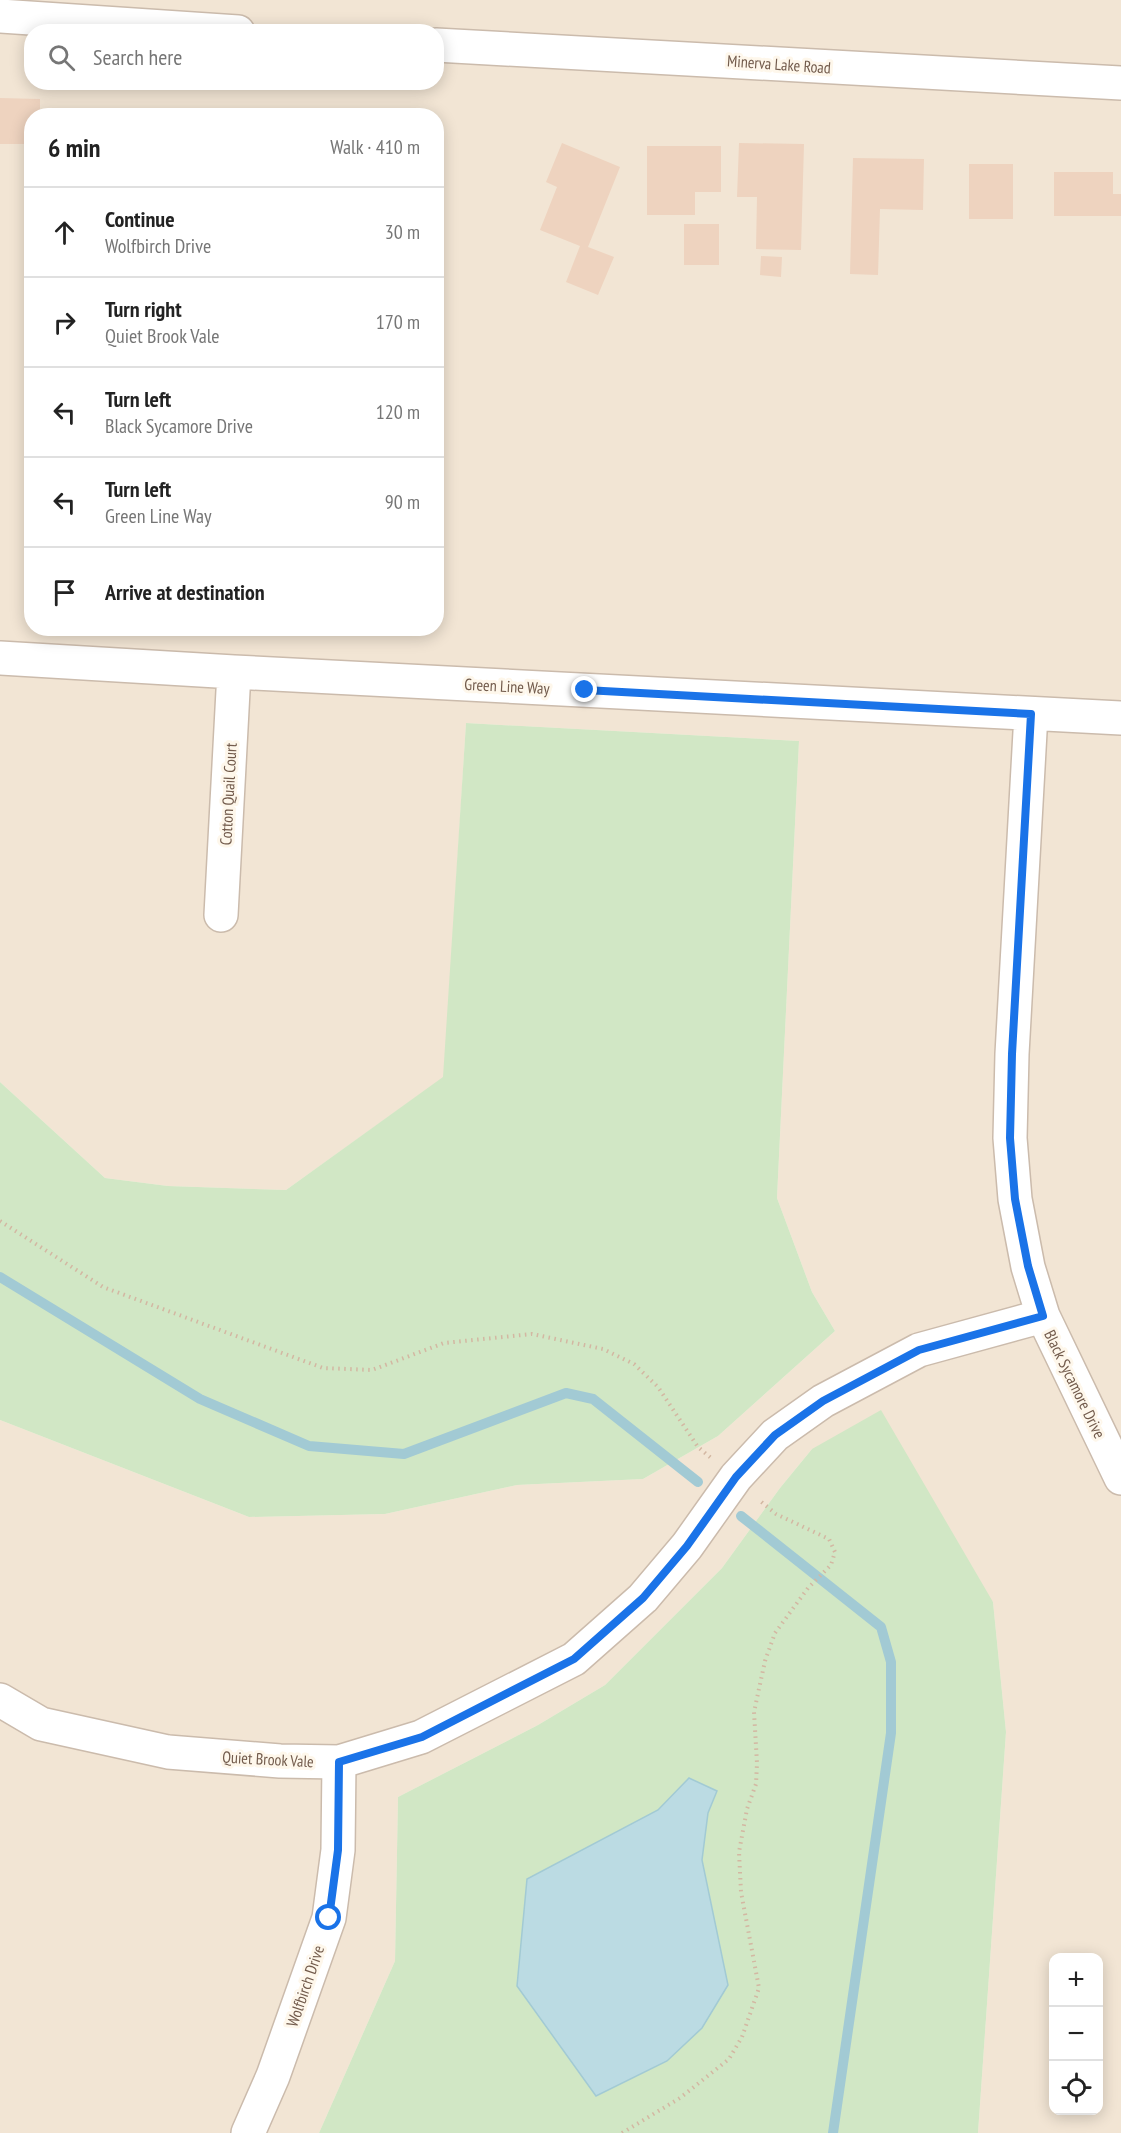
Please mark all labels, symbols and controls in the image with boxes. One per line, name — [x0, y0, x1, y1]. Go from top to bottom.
search box — [24, 24, 444, 90]
icon: search — [45, 41, 78, 74]
text: Search here — [93, 43, 182, 71]
street label: Minerva Lake Road — [727, 50, 832, 78]
text: 6 min — [48, 131, 101, 164]
text: Walk · 410 m — [330, 134, 420, 160]
text: Continue — [105, 205, 175, 233]
icon: ahead — [48, 216, 81, 249]
text: 30 m — [385, 219, 420, 245]
text: Wolfbirch Drive — [105, 233, 211, 259]
text: Turn right — [105, 295, 182, 323]
icon: right — [48, 306, 81, 339]
text: 170 m — [376, 309, 420, 335]
text: Quiet Brook Vale — [105, 323, 220, 349]
text: Turn left — [105, 385, 171, 413]
icon: left — [48, 396, 81, 429]
text: 120 m — [376, 399, 420, 425]
text: Black Sycamore Drive — [105, 413, 253, 439]
text: Turn left — [105, 475, 171, 503]
icon: left — [48, 486, 81, 519]
text: 90 m — [385, 489, 420, 515]
text: Green Line Way — [105, 503, 212, 529]
icon: arrive — [48, 576, 81, 609]
text: Arrive at destination — [105, 578, 265, 606]
street label: Green Line Way — [464, 674, 550, 698]
route end — [571, 676, 597, 702]
street label: Cotton Quail Court — [215, 742, 241, 846]
street label: Black Sycamore Drive — [1040, 1326, 1110, 1442]
street label: Quiet Brook Vale — [222, 1747, 314, 1771]
route start — [315, 1904, 341, 1930]
street label: Wolfbirch Drive — [282, 1943, 328, 2029]
map controls — [1049, 1953, 1103, 2115]
button: + — [1049, 1953, 1103, 2007]
button: − — [1049, 2007, 1103, 2061]
button: locate — [1049, 2061, 1103, 2115]

